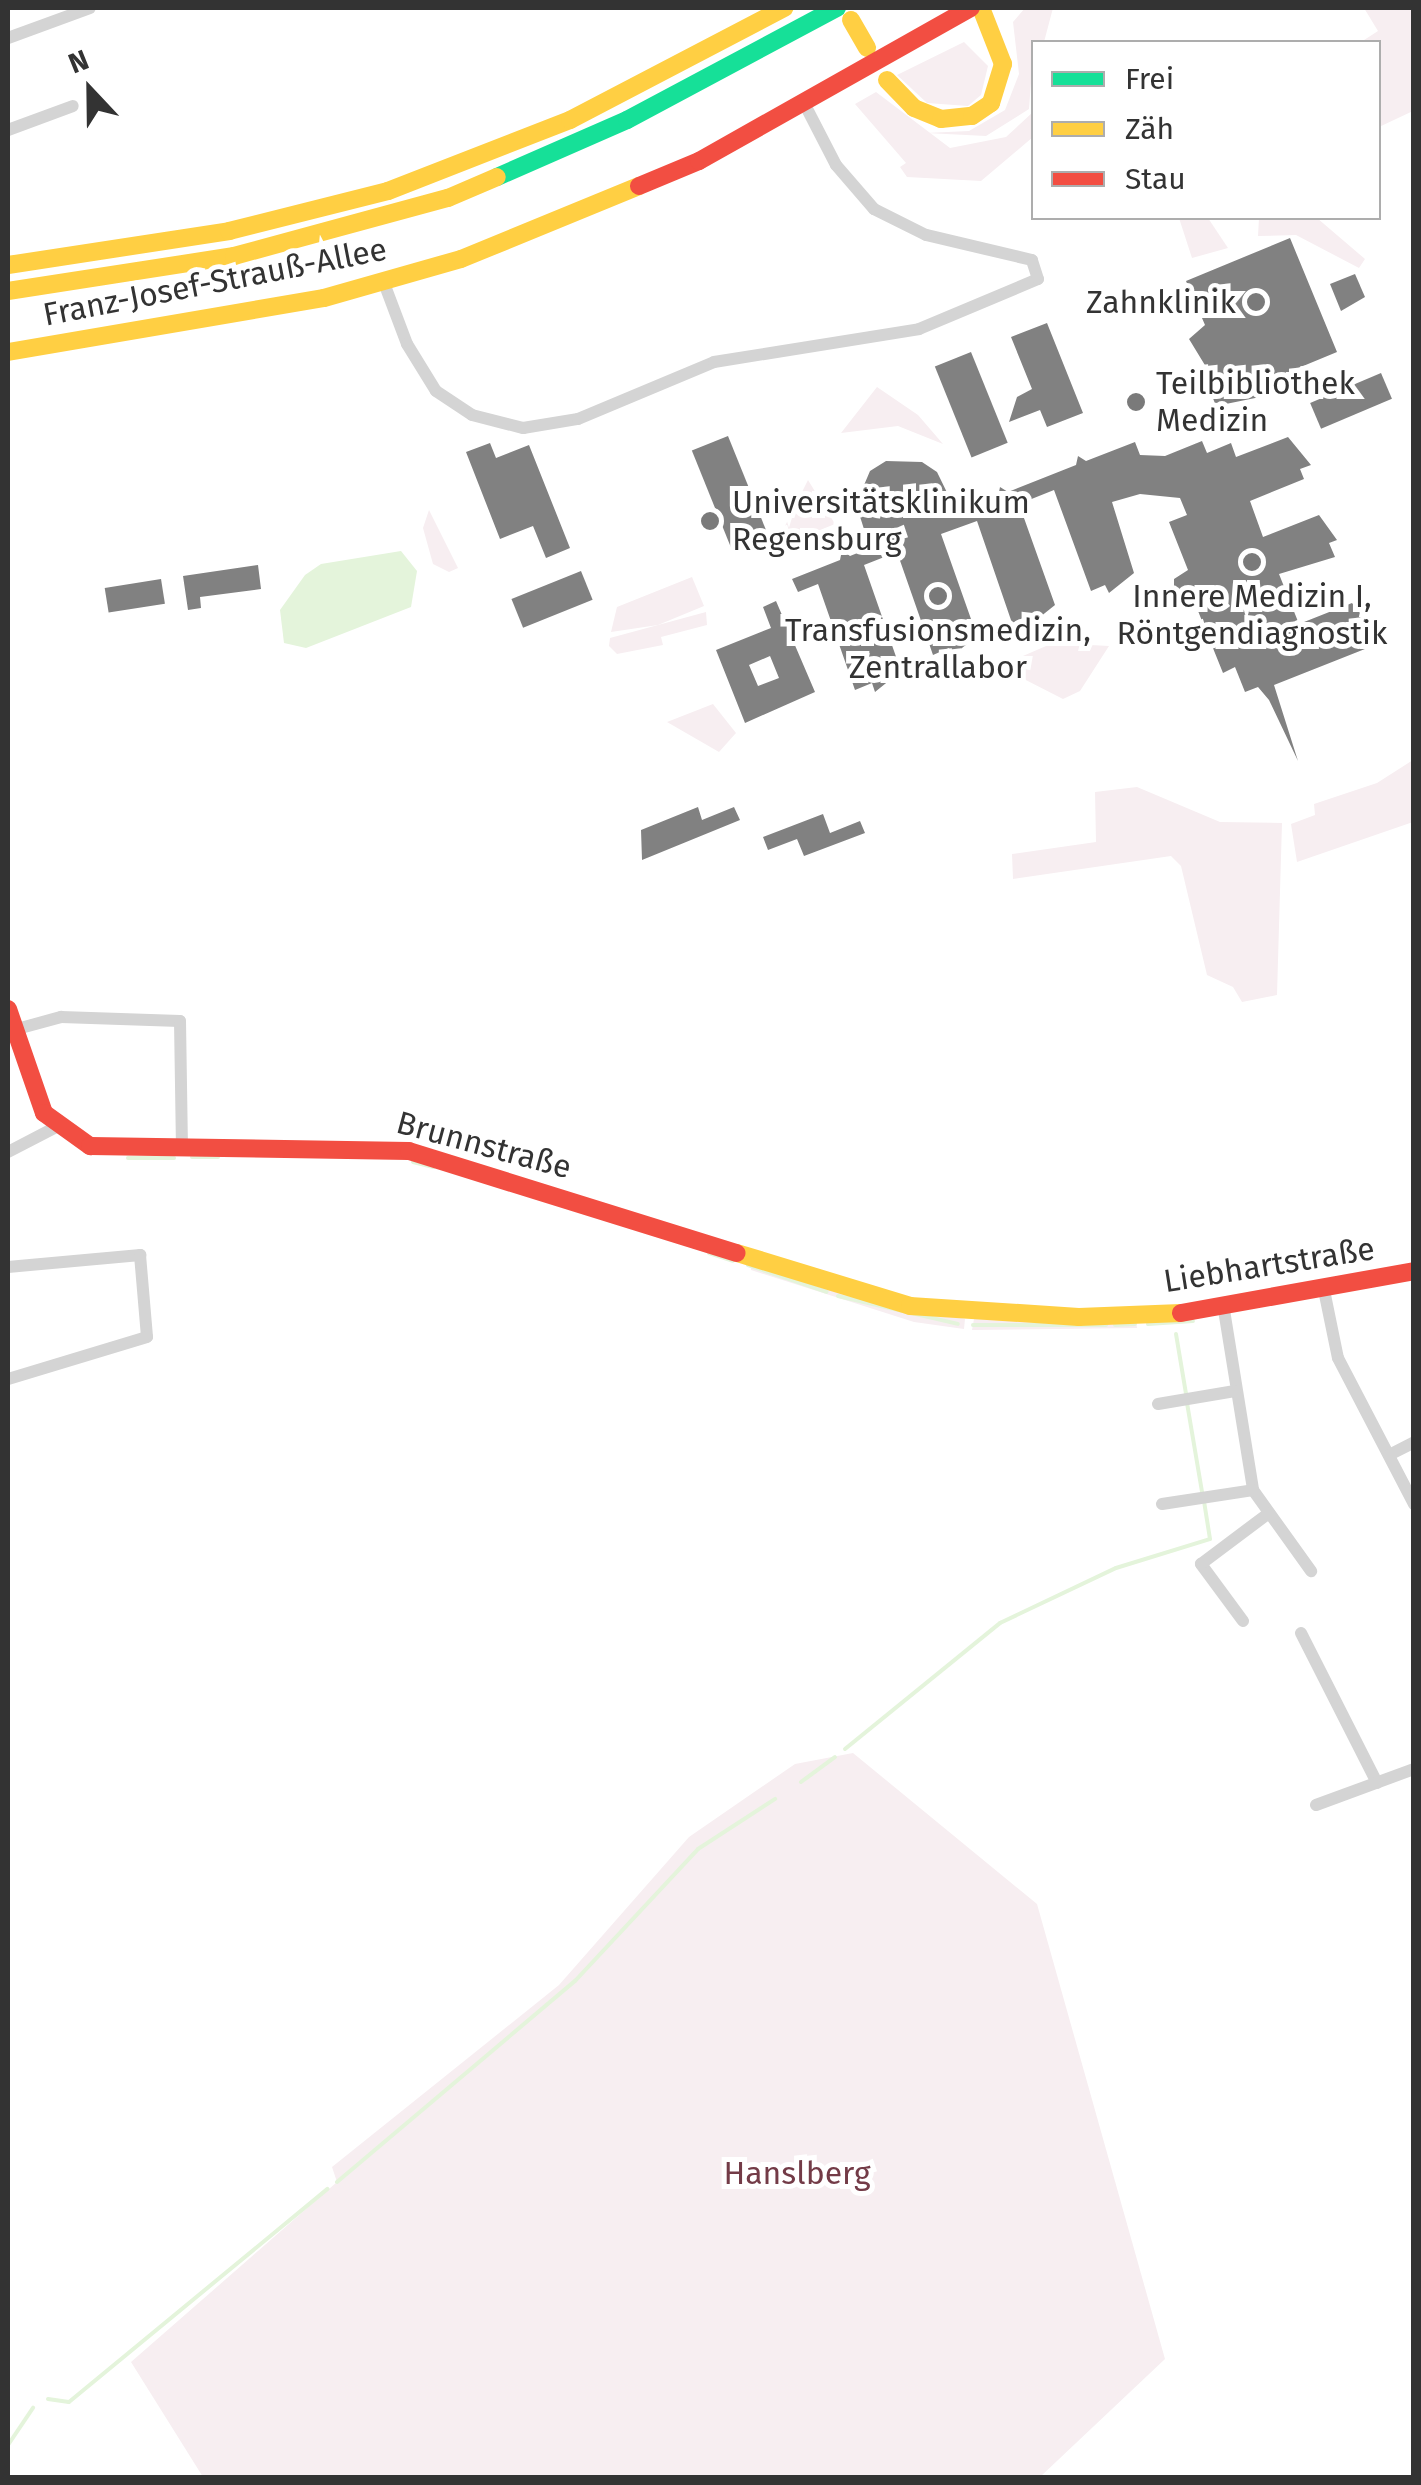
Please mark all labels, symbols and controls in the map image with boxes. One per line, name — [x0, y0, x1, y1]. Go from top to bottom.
north arrow — [40, 40, 140, 140]
legend — [1031, 40, 1381, 220]
text: N — [64, 43, 93, 81]
text: Frei — [1125, 61, 1174, 97]
text: Zäh — [1125, 111, 1174, 147]
text: Stau — [1125, 161, 1186, 197]
street label: Franz-Josef-Strauß-Allee — [40, 230, 390, 334]
place label: Zahnklinik — [1086, 283, 1236, 321]
marker: Zahnklinik — [1245, 291, 1267, 313]
place label: Teilbibliothek Medizin — [1156, 365, 1355, 440]
marker: Teilbibliothek Medizin — [1125, 391, 1147, 413]
place label: Universitätsklinikum Regensburg — [732, 484, 1030, 559]
marker: Universitätsklinikum Regensburg — [697, 508, 723, 534]
marker: Innere Medizin I, Röntgendiagnostik — [1241, 551, 1263, 573]
place label: Innere Medizin I, Röntgendiagnostik — [1117, 578, 1387, 653]
marker: Transfusionsmedizin, Zentrallabor — [927, 585, 949, 607]
place label: Transfusionsmedizin, Zentrallabor — [785, 612, 1091, 687]
street label: Brunnstraße — [392, 1103, 576, 1187]
street label: Liebhartstraße — [1161, 1229, 1377, 1301]
park label: Hanslberg — [723, 2154, 871, 2192]

